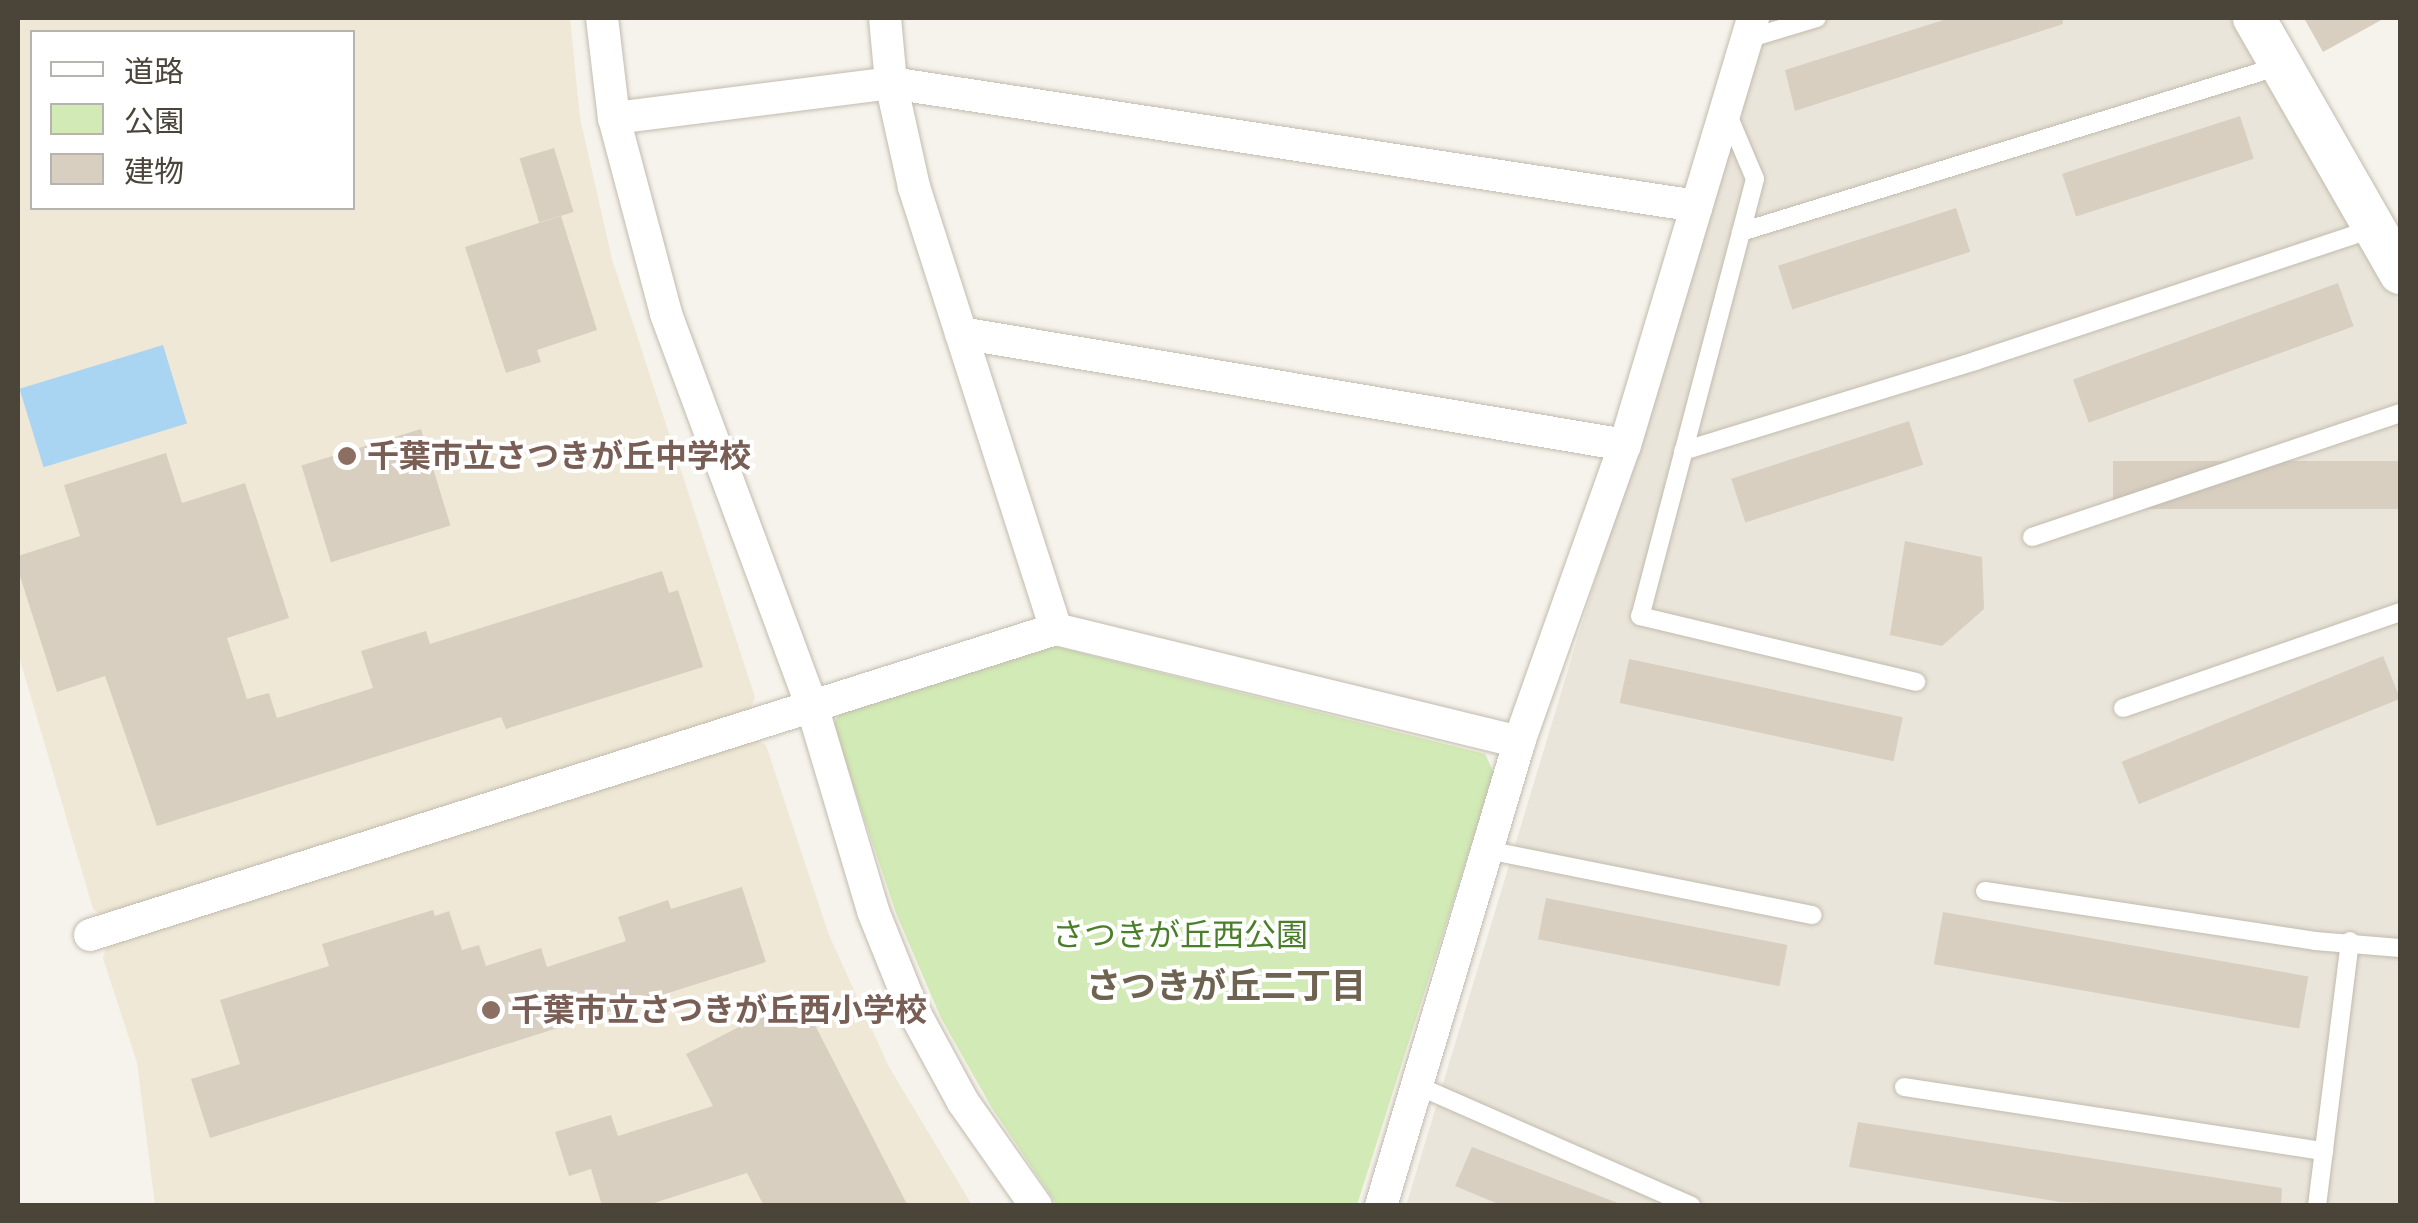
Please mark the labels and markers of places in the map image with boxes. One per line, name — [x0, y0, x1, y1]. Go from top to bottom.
place label: 千葉市立さつきが丘中学校 — [367, 437, 751, 475]
marker: 千葉市立さつきが丘中学校 — [336, 445, 358, 467]
place label: 千葉市立さつきが丘西小学校 — [511, 991, 927, 1029]
marker: 千葉市立さつきが丘西小学校 — [480, 999, 502, 1021]

